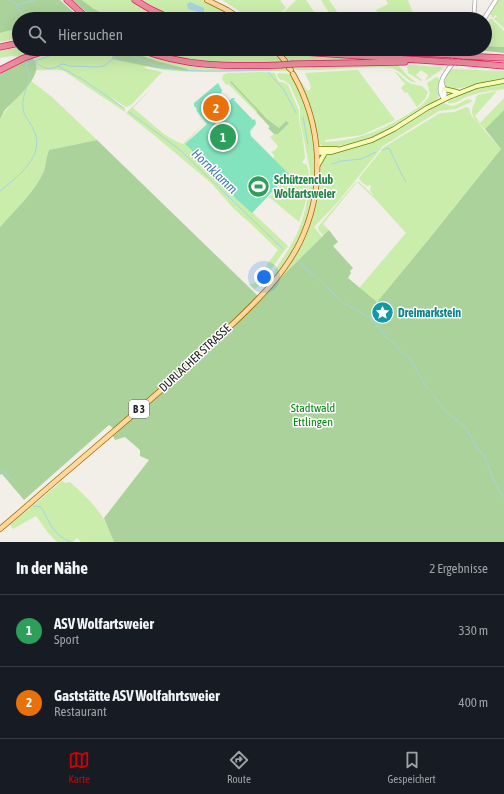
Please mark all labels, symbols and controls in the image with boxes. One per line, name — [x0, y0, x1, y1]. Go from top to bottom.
search box — [12, 12, 492, 56]
icon: search — [26, 23, 48, 45]
text: Hier suchen — [58, 26, 123, 43]
pin: 2 — [203, 93, 229, 123]
pin: 1 — [210, 122, 236, 152]
water label: Hornklamm — [189, 146, 241, 197]
place label: Schützenclub Wolfartsweier — [273, 173, 336, 201]
sports icon: Schützenclub Wolfartsweier — [245, 174, 271, 200]
your location — [254, 267, 274, 287]
place icon: Dreimarkstein — [370, 300, 396, 326]
place label: Dreimarkstein — [398, 306, 461, 320]
street label: DURLACHER STRASSE — [156, 321, 234, 395]
road number: B 3 — [129, 400, 149, 418]
park label: Stadtwald Ettlingen — [291, 401, 335, 429]
text: In der Nähe — [16, 558, 88, 578]
text: 2 Ergebnisse — [429, 561, 488, 576]
text: ASV Wolfartsweier — [54, 615, 154, 632]
text: 1 — [26, 623, 32, 638]
text: 330 m — [459, 623, 488, 638]
text: Sport — [54, 632, 79, 647]
text: Gaststätte ASV Wolfahrtsweier — [54, 687, 220, 704]
text: 2 — [26, 695, 32, 710]
text: 400 m — [459, 695, 488, 710]
text: Restaurant — [54, 704, 107, 719]
tab: Karte — [68, 749, 90, 785]
tab: Route — [227, 749, 251, 785]
tab: Gespeichert — [388, 749, 436, 785]

